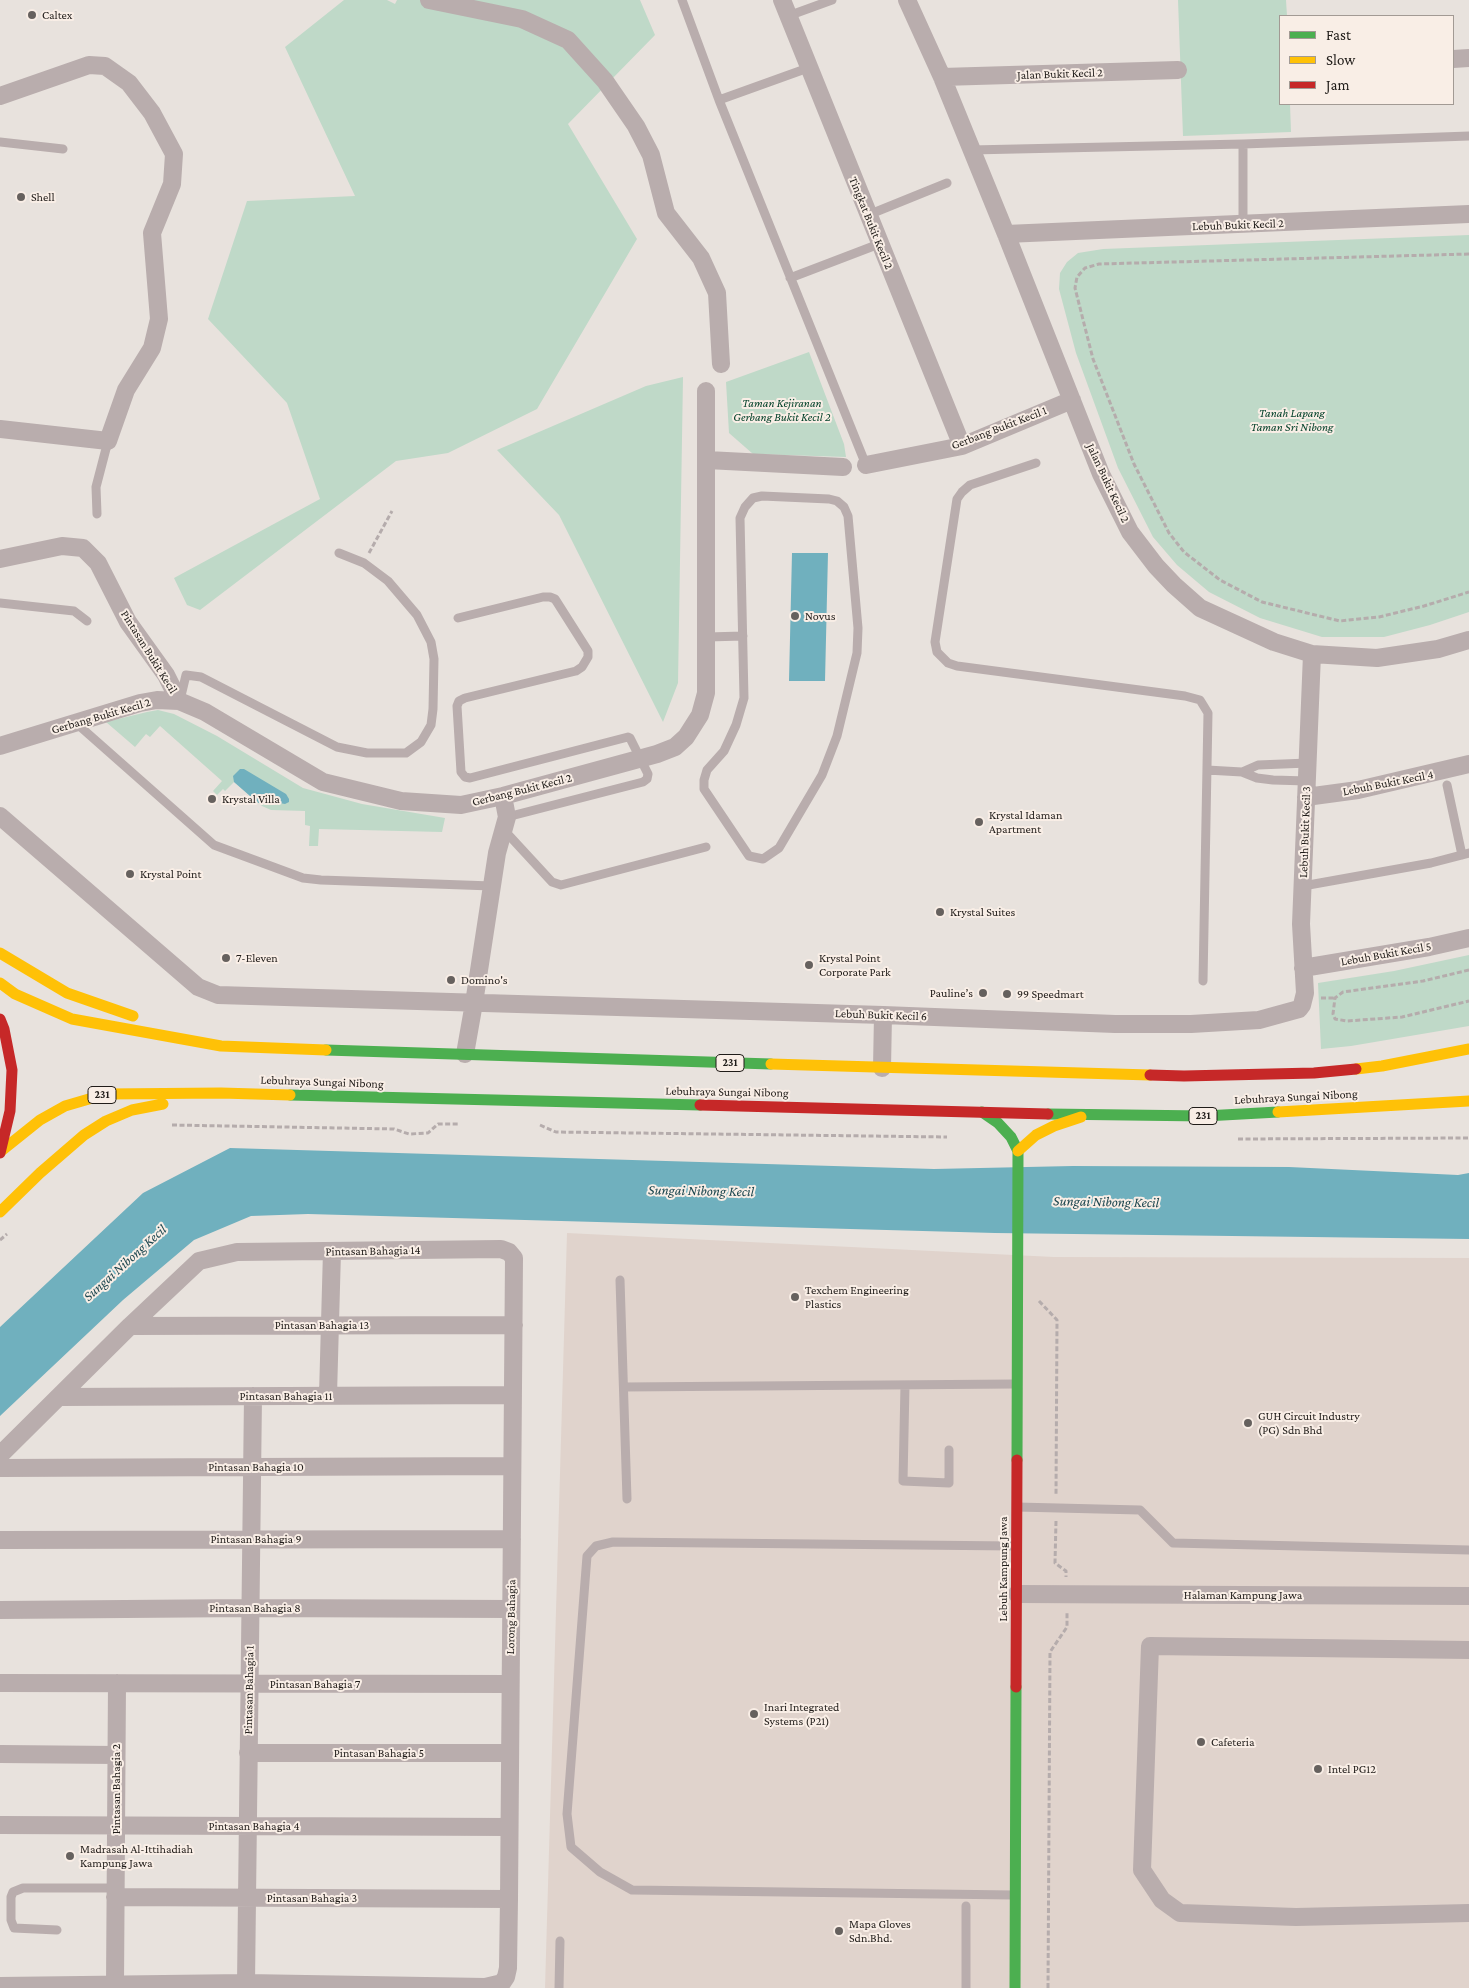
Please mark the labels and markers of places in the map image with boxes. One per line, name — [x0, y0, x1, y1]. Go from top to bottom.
place label: Caltex — [42, 8, 72, 22]
marker: Caltex — [26, 9, 38, 21]
place label: Shell — [31, 190, 55, 204]
marker: Shell — [15, 191, 27, 203]
place label: Novus — [805, 609, 835, 623]
marker: Novus — [789, 610, 801, 622]
place label: Krystal Villa — [222, 792, 280, 806]
marker: Krystal Villa — [206, 793, 218, 805]
place label: Krystal Idaman Apartment — [989, 808, 1062, 836]
marker: Krystal Idaman Apartment — [973, 816, 985, 828]
place label: Krystal Point — [140, 867, 202, 881]
marker: Krystal Point — [124, 868, 136, 880]
place label: Krystal Suites — [950, 905, 1015, 919]
marker: Krystal Suites — [934, 906, 946, 918]
place label: 7-Eleven — [236, 951, 278, 965]
place label: Krystal Point Corporate Park — [819, 951, 891, 979]
marker: 7-Eleven — [220, 952, 232, 964]
marker: Krystal Point Corporate Park — [803, 959, 815, 971]
place label: Domino's — [461, 973, 508, 987]
marker: Domino's — [445, 974, 457, 986]
place label: Pauline’s — [930, 986, 973, 1000]
marker: Pauline’s — [977, 987, 989, 999]
place label: 99 Speedmart — [1017, 987, 1084, 1001]
marker: 99 Speedmart — [1001, 988, 1013, 1000]
place label: Texchem Engineering Plastics — [805, 1283, 909, 1311]
marker: Texchem Engineering Plastics — [789, 1291, 801, 1303]
place label: GUH Circuit Industry (PG) Sdn Bhd — [1258, 1409, 1360, 1437]
marker: GUH Circuit Industry (PG) Sdn Bhd — [1242, 1417, 1254, 1429]
place label: Inari Integrated Systems (P21) — [764, 1700, 839, 1728]
marker: Inari Integrated Systems (P21) — [748, 1708, 760, 1720]
place label: Cafeteria — [1211, 1735, 1254, 1749]
marker: Cafeteria — [1195, 1736, 1207, 1748]
place label: Intel PG12 — [1328, 1762, 1376, 1776]
marker: Intel PG12 — [1312, 1763, 1324, 1775]
place label: Madrasah Al-Ittihadiah Kampung Jawa — [80, 1842, 193, 1870]
marker: Madrasah Al-Ittihadiah Kampung Jawa — [64, 1850, 76, 1862]
place label: Mapa Gloves Sdn.Bhd. — [849, 1917, 911, 1945]
marker: Mapa Gloves Sdn.Bhd. — [833, 1925, 845, 1937]

